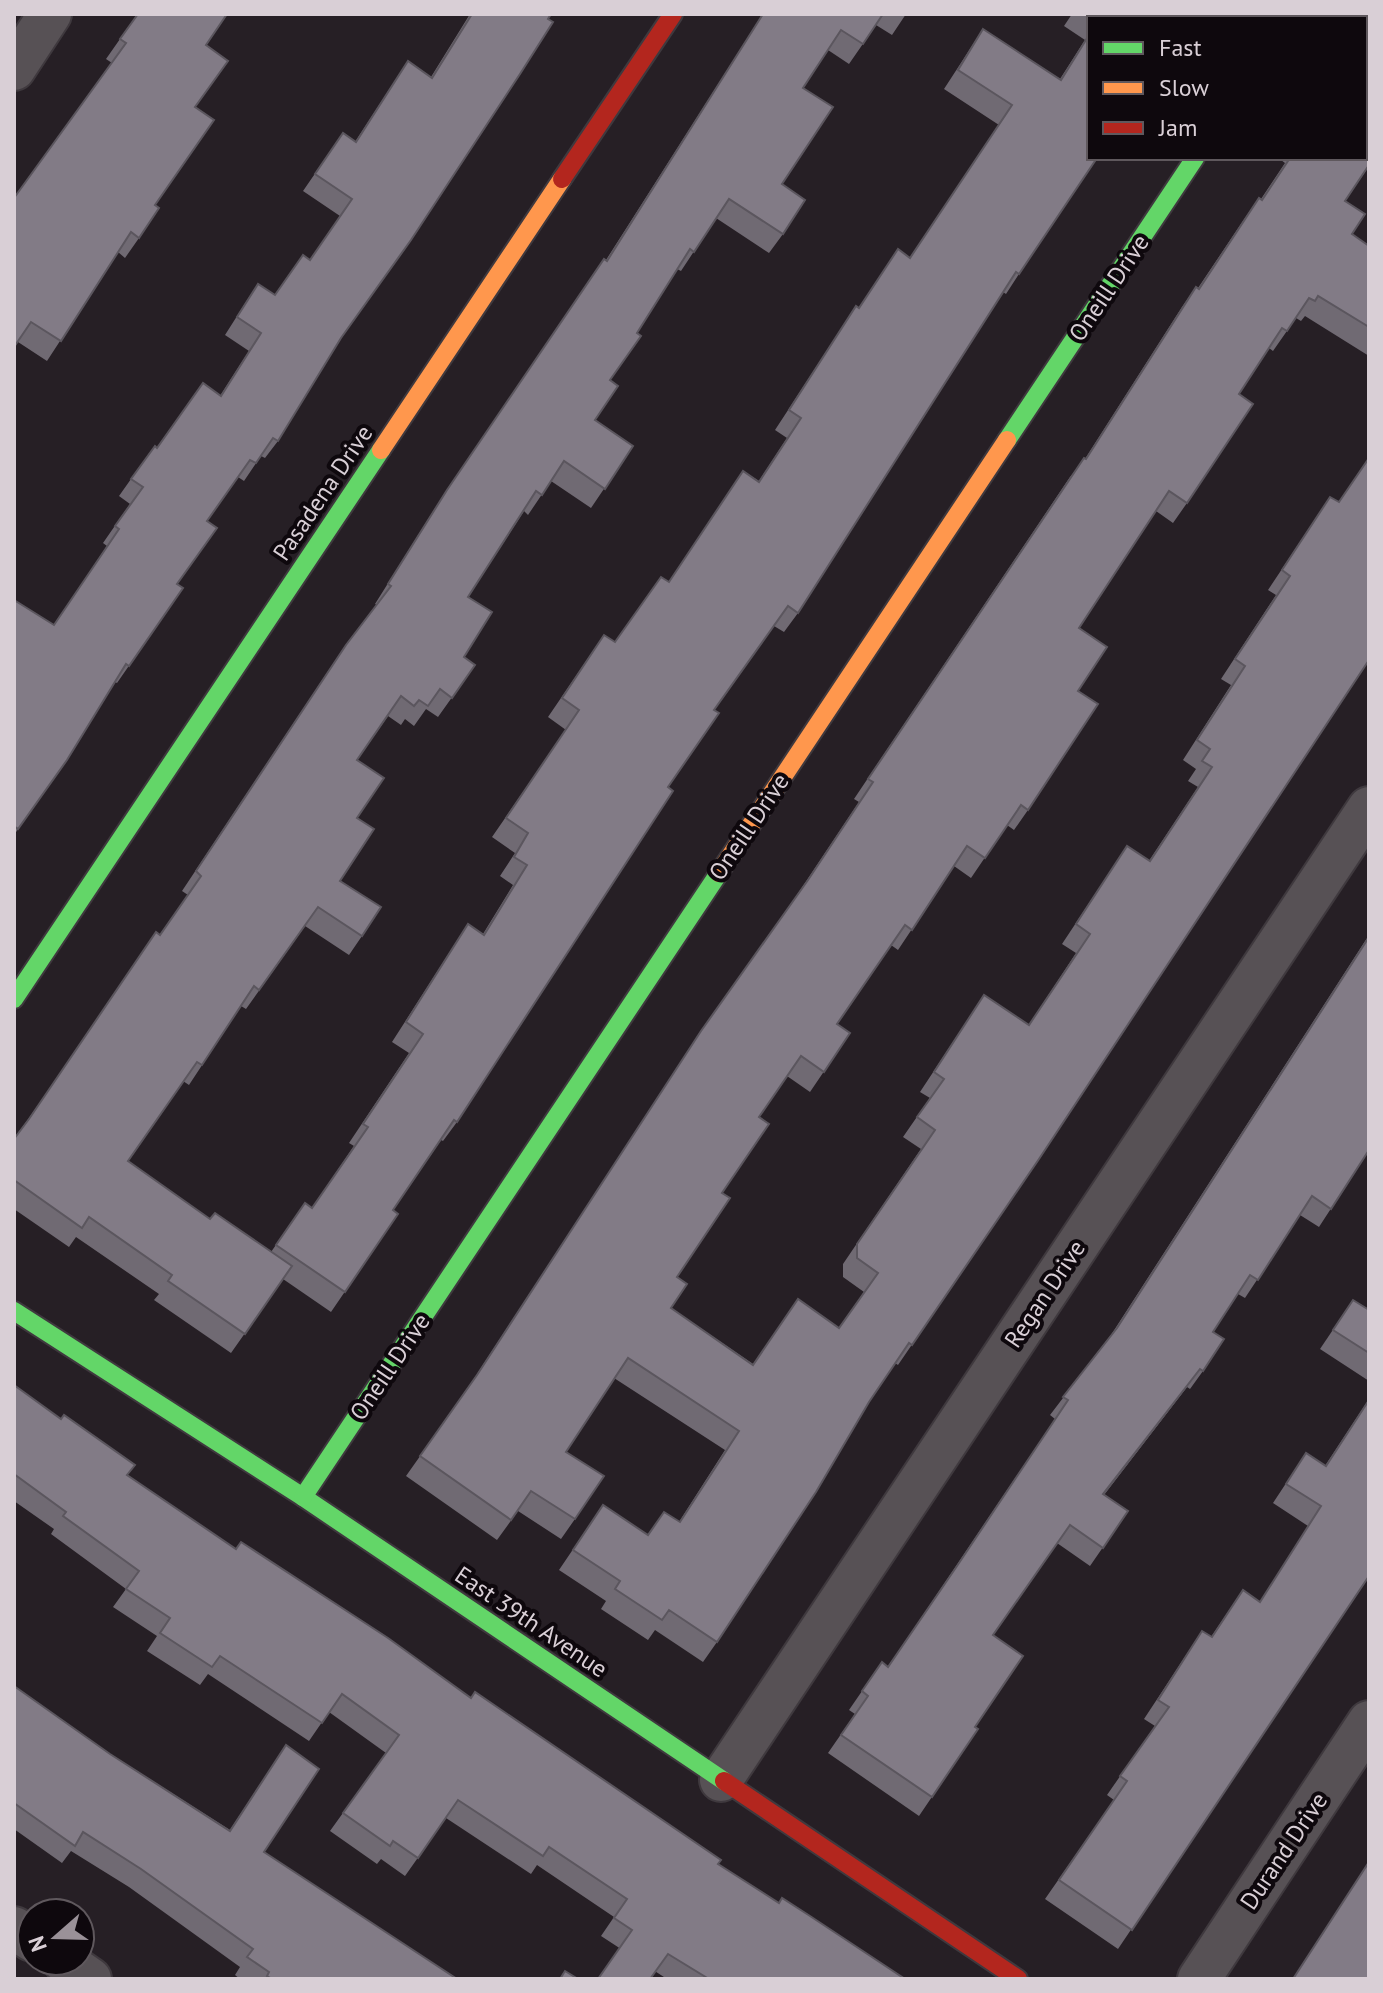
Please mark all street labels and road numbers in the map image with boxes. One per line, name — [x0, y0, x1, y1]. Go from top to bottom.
street label: Oneill Drive — [1062, 228, 1156, 347]
street label: Pasadena Drive — [266, 419, 379, 566]
street label: Oneill Drive — [702, 767, 796, 886]
street label: Regan Drive — [997, 1234, 1092, 1353]
street label: Oneill Drive — [343, 1307, 437, 1426]
street label: East 39th Avenue — [449, 1559, 613, 1684]
street label: Durand Drive — [1233, 1786, 1334, 1915]

